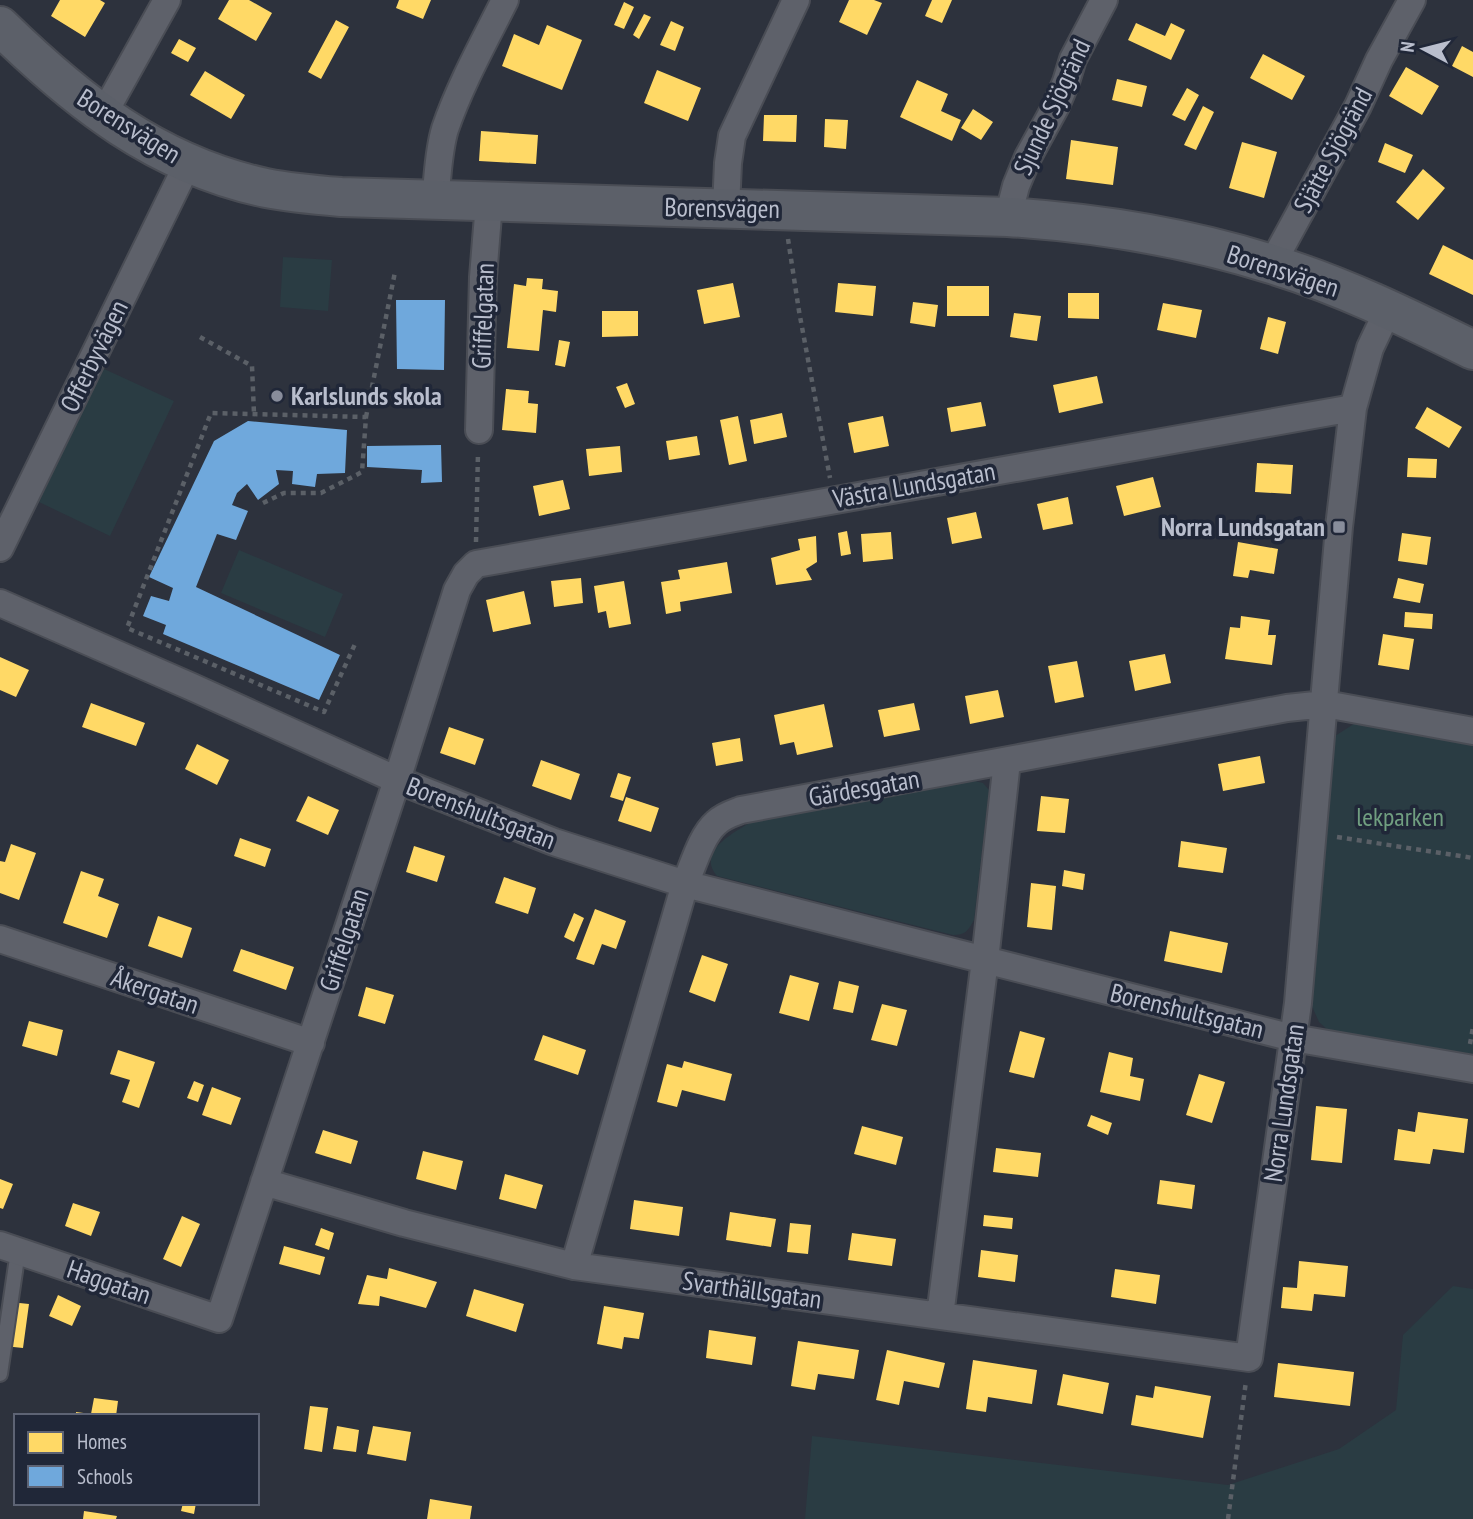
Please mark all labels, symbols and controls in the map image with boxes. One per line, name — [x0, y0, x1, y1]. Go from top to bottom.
north arrow — [1389, 14, 1459, 84]
street label: Sjunde Sjögränd — [1006, 34, 1097, 180]
text: N — [1395, 40, 1420, 53]
street label: Borensvägen — [72, 81, 187, 170]
street label: Sjätte Sjögränd — [1286, 82, 1379, 218]
street label: Borensvägen — [664, 190, 780, 225]
street label: Borensvägen — [1223, 237, 1343, 304]
street label: Griffelgatan — [464, 262, 501, 370]
street label: Offerbyvägen — [52, 294, 135, 417]
place label: Karlslunds skola — [291, 379, 442, 412]
marker: Karlslunds skola — [269, 388, 285, 404]
street label: Västra Lundsgatan — [829, 454, 998, 515]
place label: Norra Lundsgatan — [1161, 510, 1325, 543]
marker: Norra Lundsgatan — [1331, 519, 1347, 535]
street label: Gärdesgatan — [806, 762, 922, 813]
street label: Borenshultsgatan — [402, 769, 560, 856]
park label: lekparken — [1356, 800, 1444, 833]
street label: Griffelgatan — [311, 884, 376, 995]
street label: Åkergatan — [107, 960, 203, 1021]
street label: Borenshultsgatan — [1107, 976, 1267, 1045]
street label: Norra Lundsgatan — [1256, 1022, 1311, 1184]
street label: Haggatan — [63, 1252, 155, 1311]
street label: Svarthällsgatan — [681, 1263, 824, 1316]
legend — [14, 1414, 259, 1505]
text: Homes — [77, 1428, 127, 1455]
text: Schools — [77, 1463, 133, 1490]

